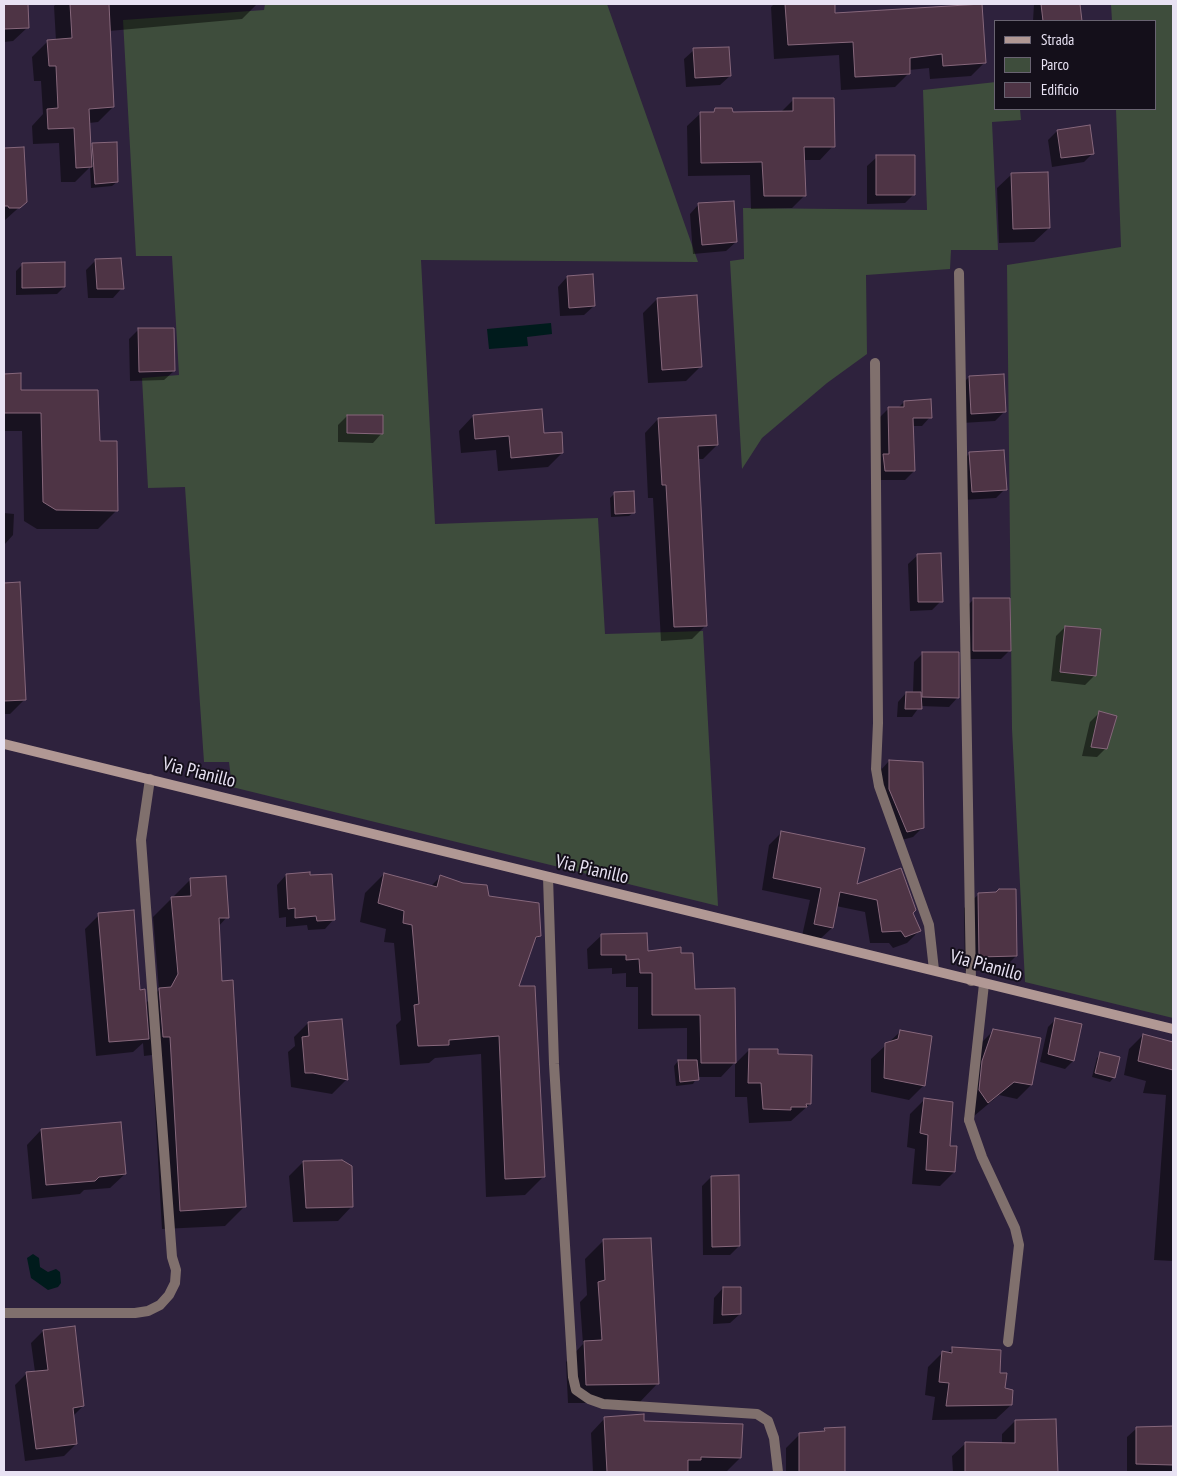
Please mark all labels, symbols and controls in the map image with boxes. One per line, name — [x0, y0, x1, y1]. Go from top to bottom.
legend — [994, 20, 1157, 110]
text: Strada — [1041, 30, 1074, 49]
text: Parco — [1041, 55, 1069, 74]
text: Edificio — [1041, 80, 1079, 99]
street label: Via Pianillo — [160, 753, 238, 793]
street label: Via Pianillo — [553, 851, 631, 889]
street label: Via Pianillo — [947, 945, 1025, 987]

